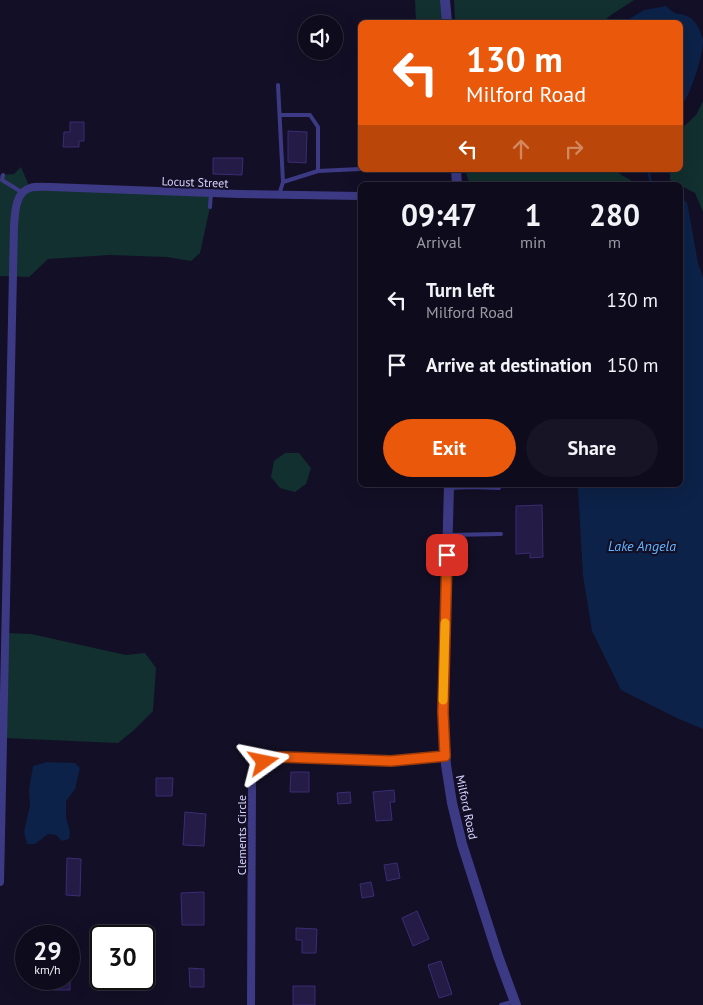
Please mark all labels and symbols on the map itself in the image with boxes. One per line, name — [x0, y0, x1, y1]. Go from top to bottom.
street label: Locust Street — [161, 173, 229, 191]
pin — [426, 534, 468, 576]
water label: Lake Angela — [608, 537, 676, 555]
position arrow — [237, 735, 289, 787]
street label: Milford Road — [453, 773, 481, 841]
street label: Clements Circle — [234, 795, 249, 875]
speed limit sign: 30 — [90, 925, 155, 990]

